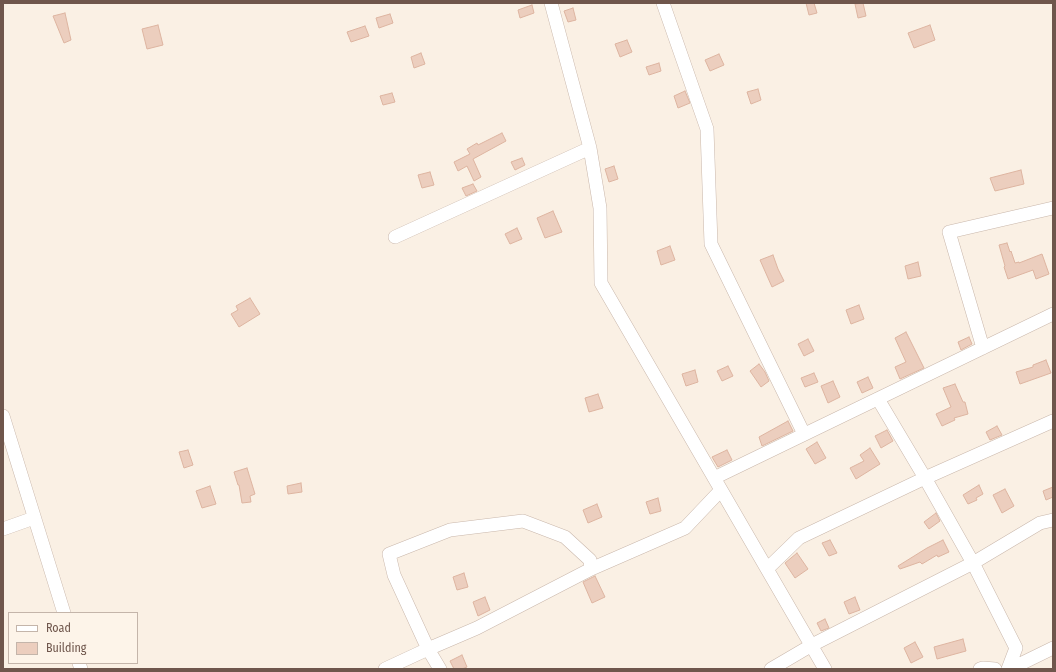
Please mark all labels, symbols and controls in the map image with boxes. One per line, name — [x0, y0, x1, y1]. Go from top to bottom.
legend — [8, 612, 138, 664]
text: Road — [46, 621, 71, 635]
text: Building — [46, 641, 86, 655]

